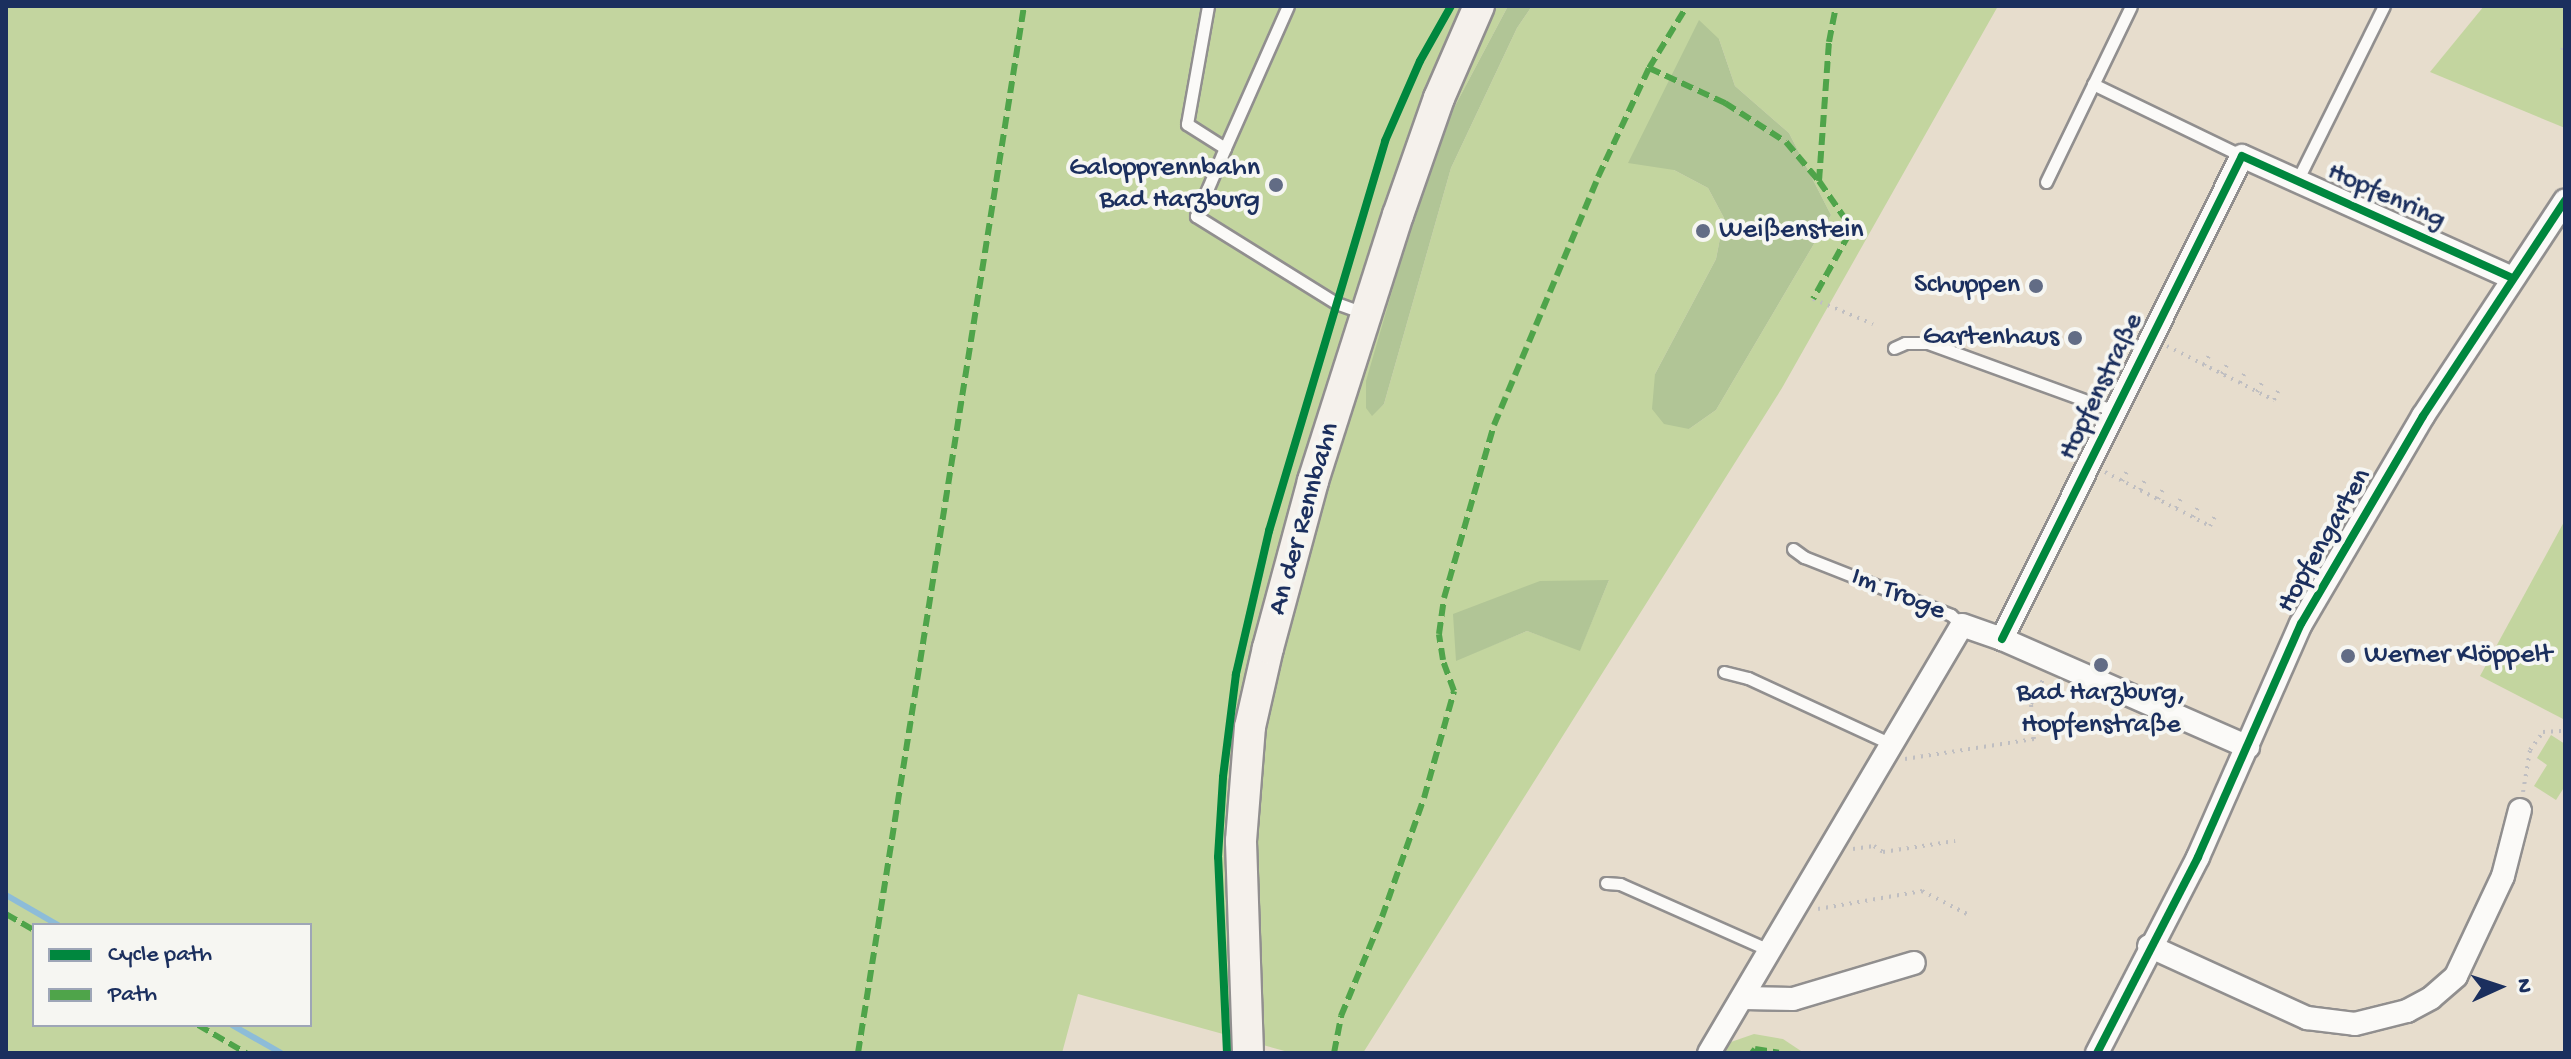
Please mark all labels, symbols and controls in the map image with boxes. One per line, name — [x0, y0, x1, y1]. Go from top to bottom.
place label: Galopprennbahn Bad Harzburg — [1069, 152, 1260, 218]
street label: Hopfenring — [2322, 156, 2450, 238]
marker: Galopprennbahn Bad Harzburg — [1267, 176, 1285, 194]
place label: Weißenstein — [1719, 214, 1864, 248]
marker: Weißenstein — [1694, 222, 1712, 240]
place label: Schuppen — [1914, 269, 2020, 303]
marker: Schuppen — [2027, 277, 2045, 295]
street label: Hopfenstraße — [2052, 308, 2152, 466]
place label: Gartenhaus — [1923, 321, 2059, 355]
marker: Gartenhaus — [2066, 329, 2084, 347]
street label: An der Rennbahn — [1262, 419, 1348, 619]
street label: Hopfengarten — [2270, 463, 2380, 619]
street label: Im Troge — [1846, 561, 1950, 629]
place label: Werner Klöppelt — [2364, 639, 2552, 673]
marker: Werner Klöppelt — [2339, 647, 2357, 665]
marker: Bad Harzburg, Hopfenstraße — [2092, 656, 2110, 674]
place label: Bad Harzburg, Hopfenstraße — [2016, 677, 2186, 743]
legend — [32, 923, 312, 1027]
text: Cycle path — [108, 941, 212, 970]
north arrow — [2459, 947, 2539, 1027]
text: N — [2510, 978, 2536, 994]
text: Path — [108, 981, 157, 1010]

